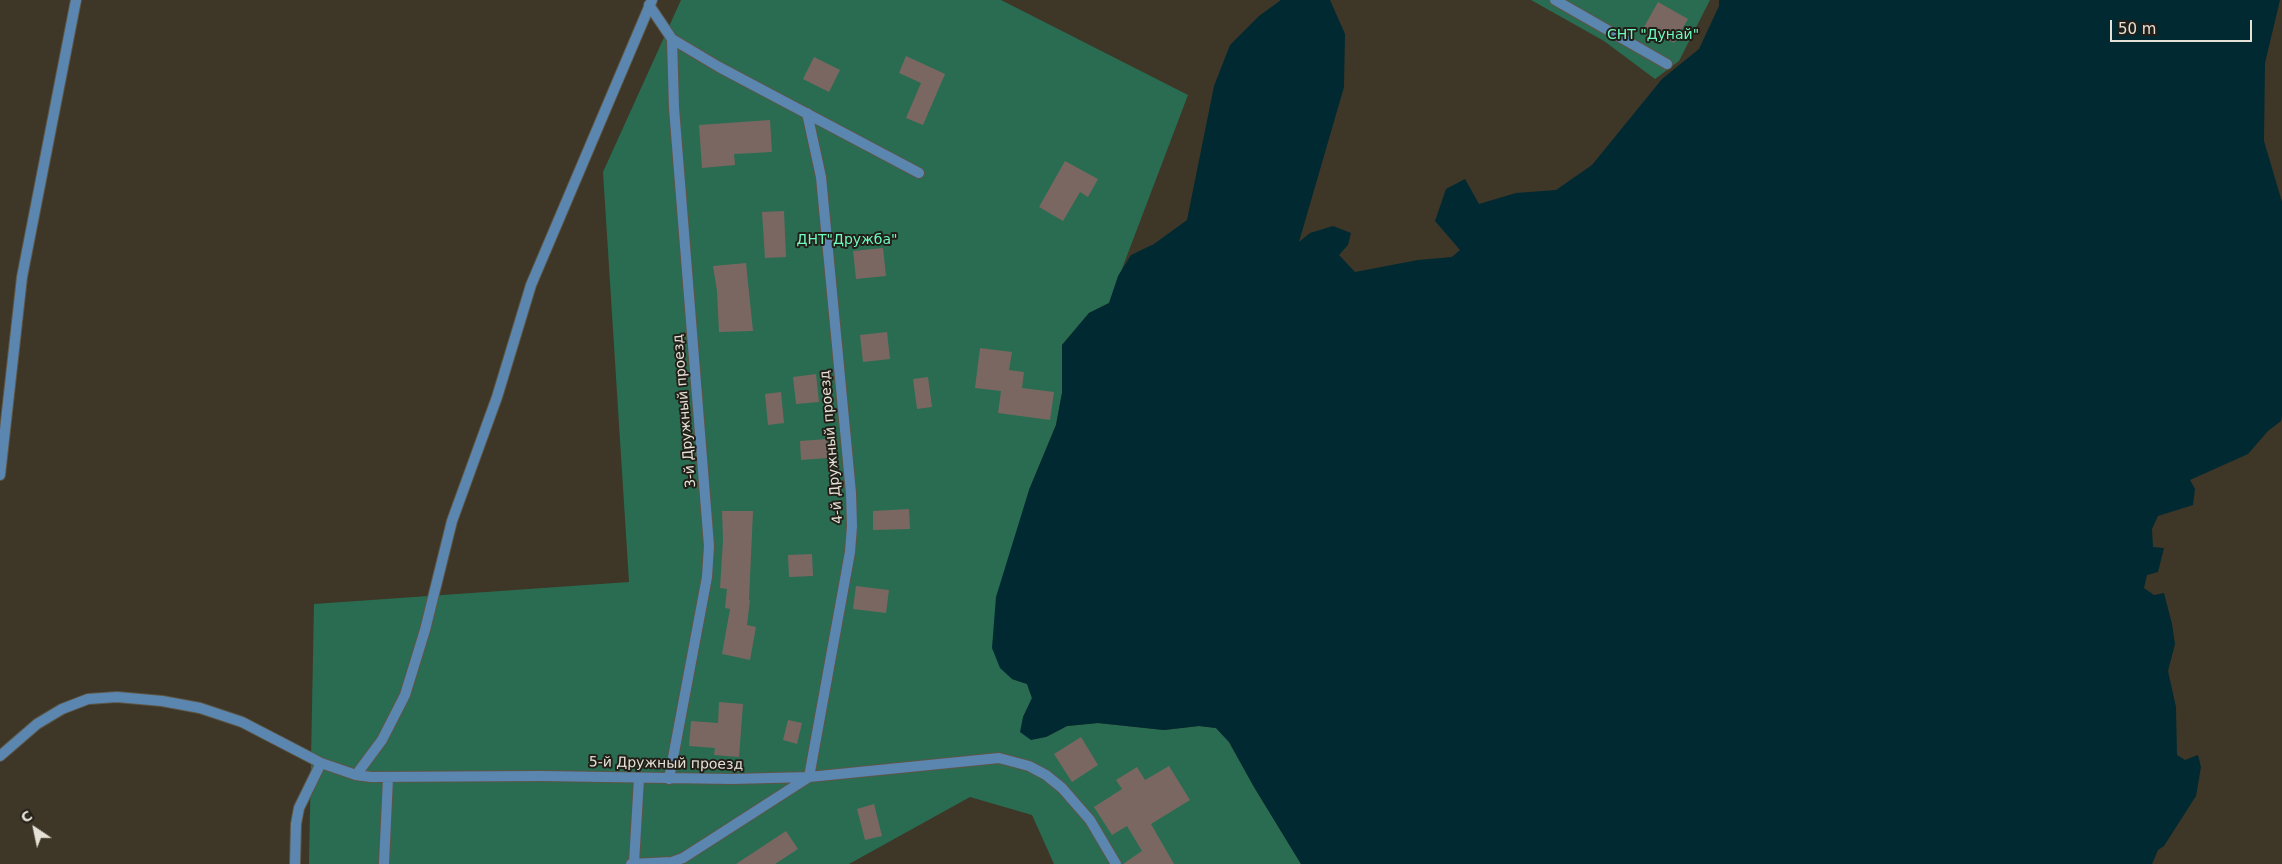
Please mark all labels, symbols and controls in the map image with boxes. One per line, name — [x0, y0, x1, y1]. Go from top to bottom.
scale bar — [2112, 10, 2254, 42]
text: 50 m — [2118, 20, 2156, 38]
park label: СНТ "Дунай" — [1607, 27, 1699, 43]
park label: ДНТ"Дружба" — [797, 232, 897, 248]
street label: 3-й Дружный проезд — [670, 333, 700, 489]
street label: 4-й Дружный проезд — [817, 369, 847, 525]
street label: 5-й Дружный проезд — [589, 754, 743, 774]
north arrow — [10, 804, 60, 854]
text: С — [18, 807, 35, 826]

